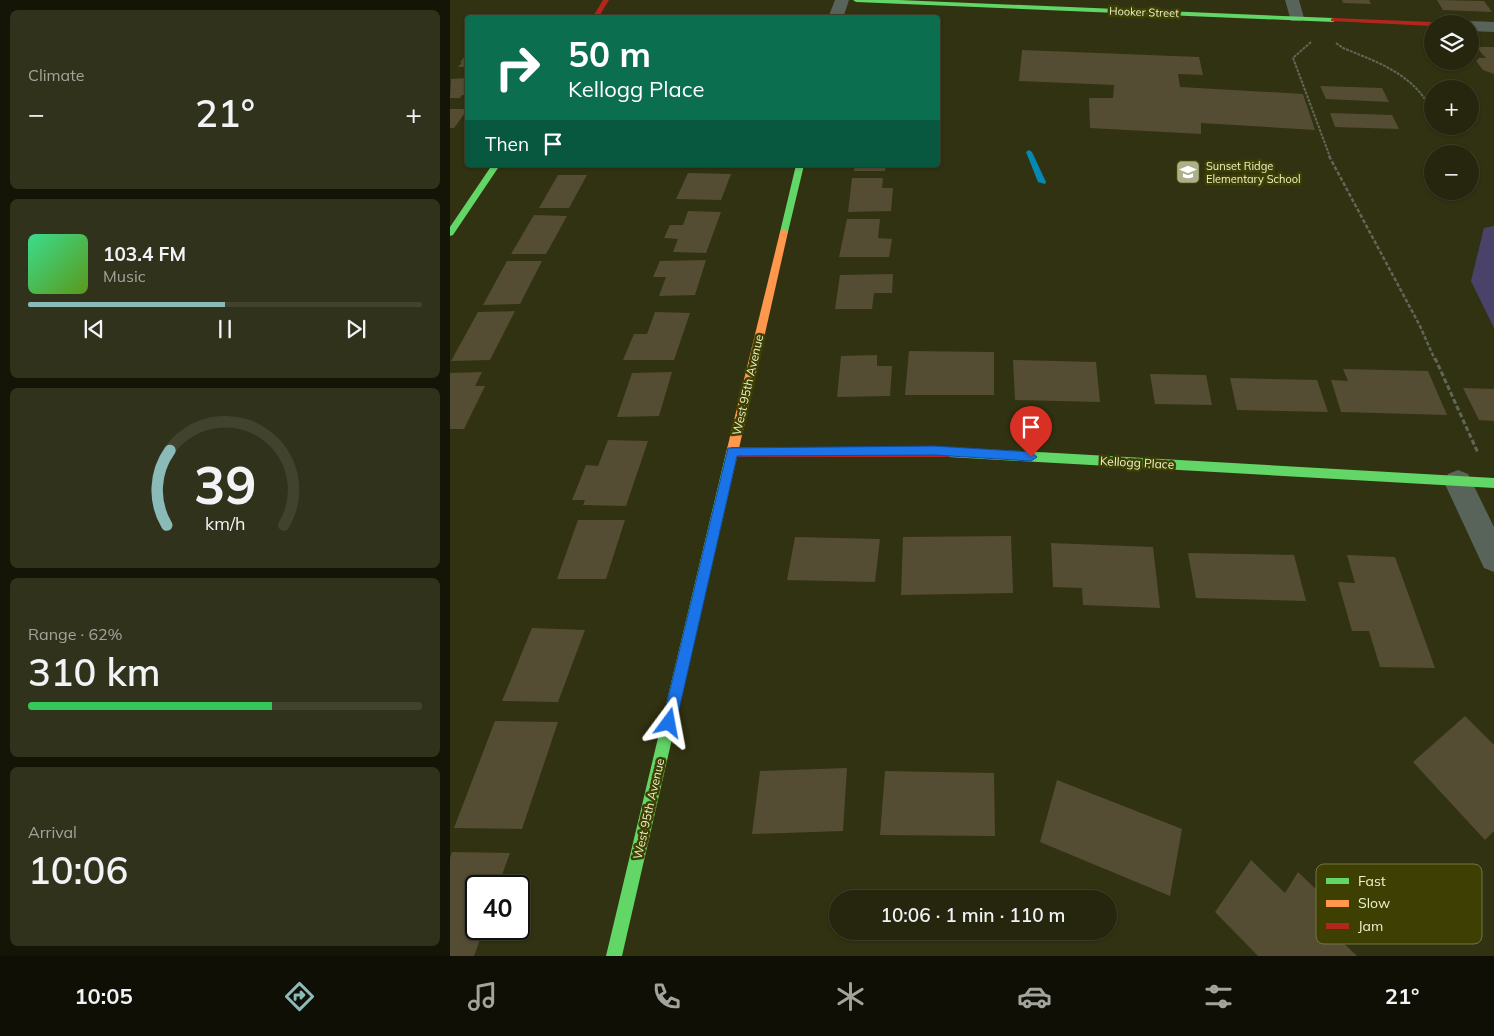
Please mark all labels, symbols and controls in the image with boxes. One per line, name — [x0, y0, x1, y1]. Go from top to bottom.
street label: Hooker Street — [1109, 4, 1179, 20]
map controls — [1424, 15, 1479, 200]
button: layers — [1424, 15, 1479, 70]
text: 50 m — [568, 32, 651, 76]
icon: right — [485, 35, 550, 100]
text: Climate — [28, 65, 84, 85]
text: Kellogg Place — [568, 75, 704, 103]
button: + — [1424, 80, 1479, 135]
text: 21° — [195, 89, 255, 137]
text: − — [28, 96, 45, 131]
text: + — [405, 96, 422, 131]
icon: arrive — [539, 130, 567, 158]
text: Then — [485, 132, 529, 156]
button: − — [1424, 145, 1479, 200]
school or university icon: Sunset Ridge Elementary School — [1175, 159, 1201, 185]
place label: Sunset Ridge Elementary School — [1206, 159, 1301, 186]
text: 103.4 FM — [103, 242, 186, 266]
text: Music — [103, 266, 146, 286]
icon: previous — [80, 315, 108, 343]
icon: pause — [211, 315, 239, 343]
icon: next — [342, 315, 370, 343]
street label: West 95th Avenue — [729, 333, 766, 437]
pin — [1010, 406, 1052, 457]
icon: arrive — [1017, 413, 1045, 441]
text: 39 — [194, 452, 256, 517]
street label: Kellogg Place — [1099, 453, 1175, 472]
text: km/h — [205, 512, 245, 534]
text: Range · 62% — [28, 624, 123, 644]
text: 310 km — [28, 648, 161, 696]
position arrow — [642, 696, 694, 748]
street label: West 95th Avenue — [630, 757, 667, 861]
text: Arrival — [28, 822, 77, 842]
text: 10:06 — [28, 846, 128, 894]
legend — [1316, 864, 1482, 944]
text: Fast — [1358, 872, 1386, 890]
speed limit sign: 40 — [465, 875, 530, 940]
text: Slow — [1358, 894, 1390, 912]
text: 10:06 · 1 min · 110 m — [880, 903, 1066, 927]
text: Jam — [1358, 917, 1383, 935]
icon: directions — [282, 979, 317, 1014]
icon: music — [465, 979, 500, 1014]
icon: phone — [649, 979, 684, 1014]
icon: climate — [833, 979, 868, 1014]
icon: car — [1017, 979, 1052, 1014]
icon: filters — [1201, 979, 1236, 1014]
text: 10:05 — [74, 982, 133, 1010]
text: 21° — [1385, 982, 1419, 1010]

